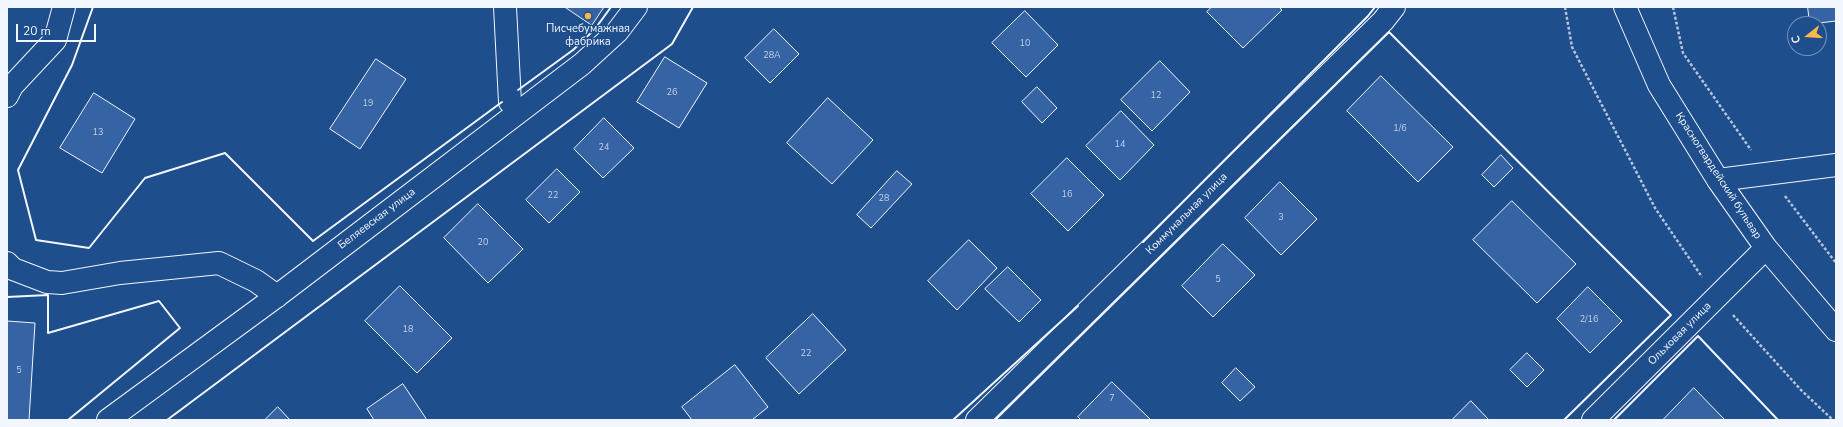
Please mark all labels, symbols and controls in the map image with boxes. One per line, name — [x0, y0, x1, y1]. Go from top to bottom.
marker: Писчебумажная фабрика — [583, 11, 593, 21]
scale bar — [18, 16, 98, 42]
north arrow — [1787, 16, 1827, 56]
place label: Писчебумажная фабрика — [546, 22, 630, 48]
text: 20 m — [23, 23, 51, 39]
text: С — [1788, 34, 1804, 45]
house number: 10 — [1020, 39, 1030, 49]
house number: 28А — [763, 51, 781, 61]
house number: 26 — [667, 88, 677, 98]
house number: 12 — [1151, 91, 1161, 101]
house number: 19 — [363, 99, 373, 109]
street label: Красногвардейский бульвар — [1672, 110, 1764, 242]
house number: 1/6 — [1393, 124, 1407, 134]
house number: 13 — [93, 128, 103, 138]
house number: 14 — [1115, 140, 1125, 150]
house number: 24 — [599, 143, 609, 153]
street label: Коммунальная улица — [1143, 170, 1231, 258]
street label: Беляевская улица — [336, 186, 418, 252]
house number: 16 — [1062, 190, 1072, 200]
house number: 22 — [548, 191, 558, 201]
house number: 28 — [879, 194, 889, 204]
house number: 3 — [1278, 213, 1284, 223]
house number: 20 — [478, 238, 488, 248]
house number: 5 — [1215, 275, 1221, 285]
street label: Ольховая улица — [1646, 300, 1714, 368]
house number: 2/16 — [1580, 315, 1598, 325]
house number: 18 — [403, 325, 413, 335]
house number: 22 — [801, 349, 811, 359]
house number: 5 — [16, 366, 22, 376]
house number: 7 — [1109, 394, 1115, 404]

